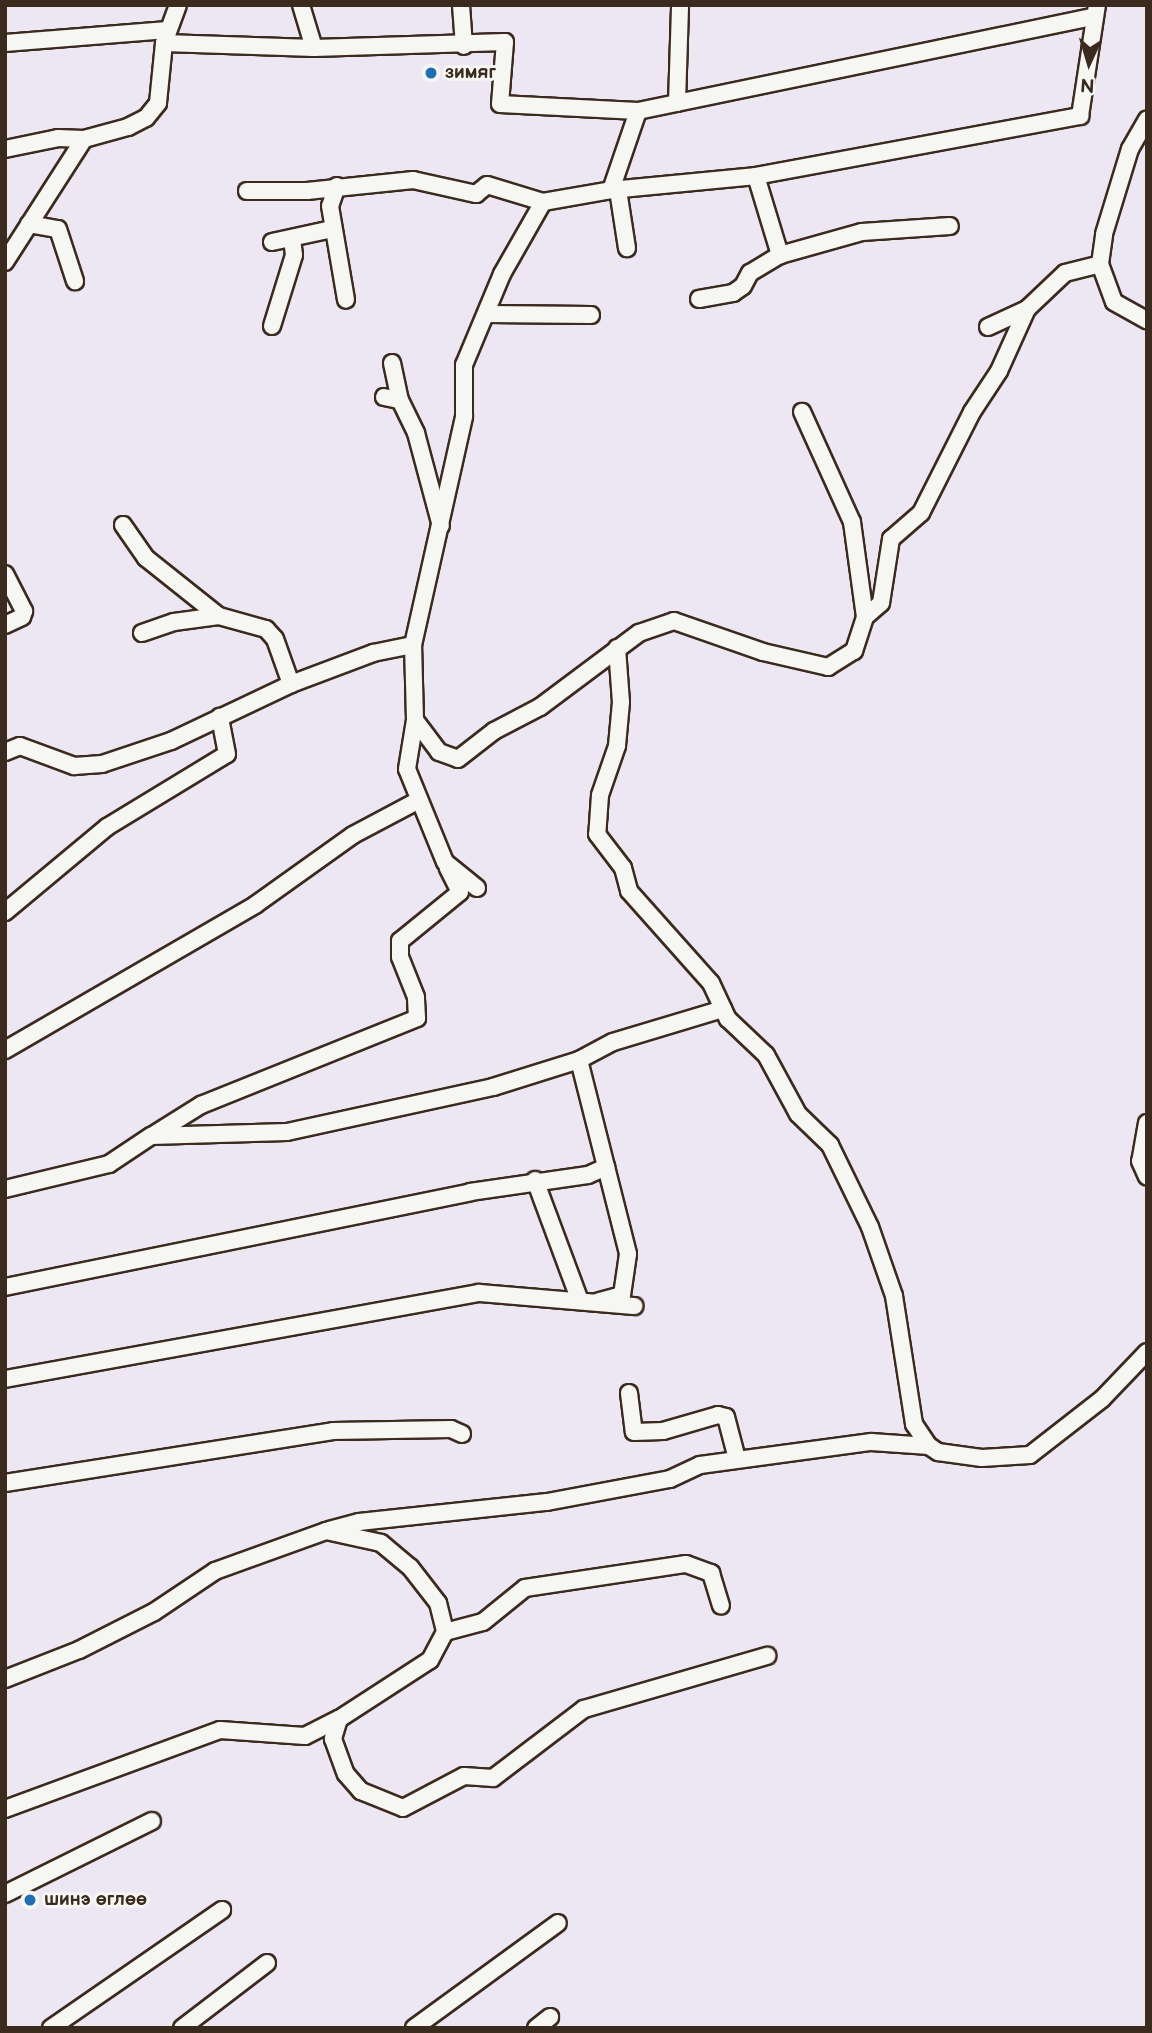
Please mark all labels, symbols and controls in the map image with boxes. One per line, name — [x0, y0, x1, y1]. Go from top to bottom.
north arrow — [1054, 28, 1124, 98]
place label: зимяг — [445, 62, 496, 84]
marker: зимяг — [423, 65, 439, 81]
text: N — [1080, 72, 1095, 96]
place label: шинэ өглөө — [44, 1889, 147, 1911]
marker: шинэ өглөө — [22, 1892, 38, 1908]

